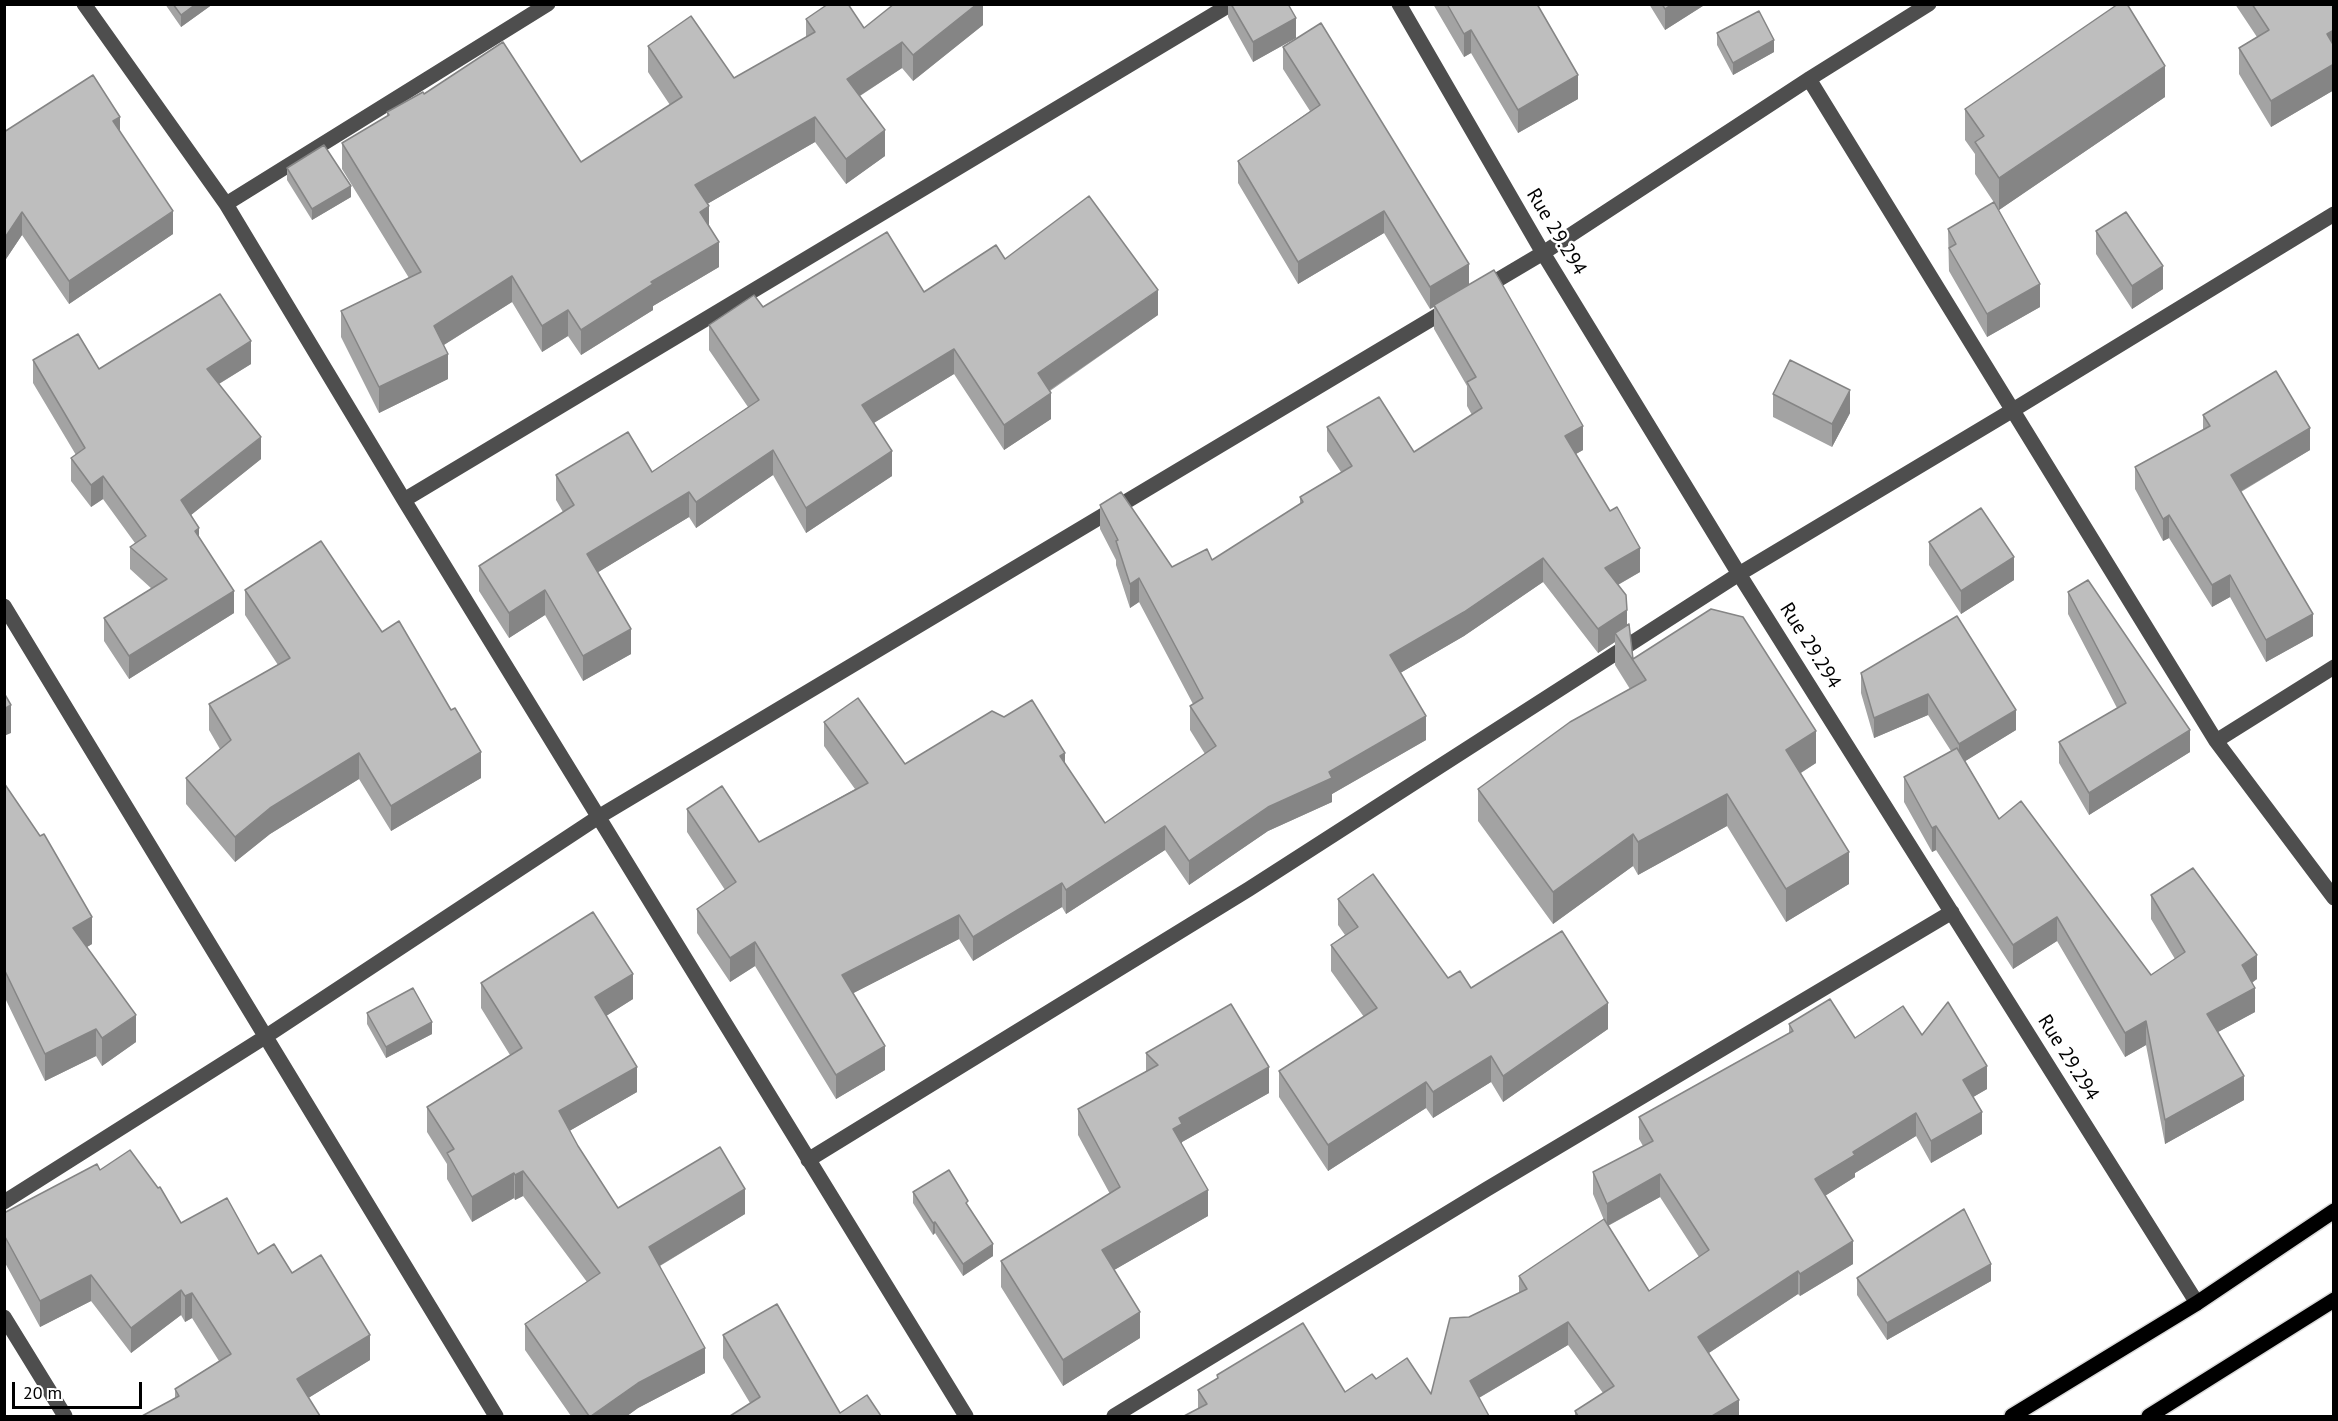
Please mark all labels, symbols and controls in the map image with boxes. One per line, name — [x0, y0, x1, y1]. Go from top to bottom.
street label: Rue 29.294 — [1521, 184, 1591, 280]
street label: Rue 29.294 — [1774, 599, 1846, 693]
street label: Rue 29.294 — [2032, 1011, 2104, 1105]
scale bar — [15, 1370, 146, 1408]
text: 20 m — [23, 1381, 62, 1404]

